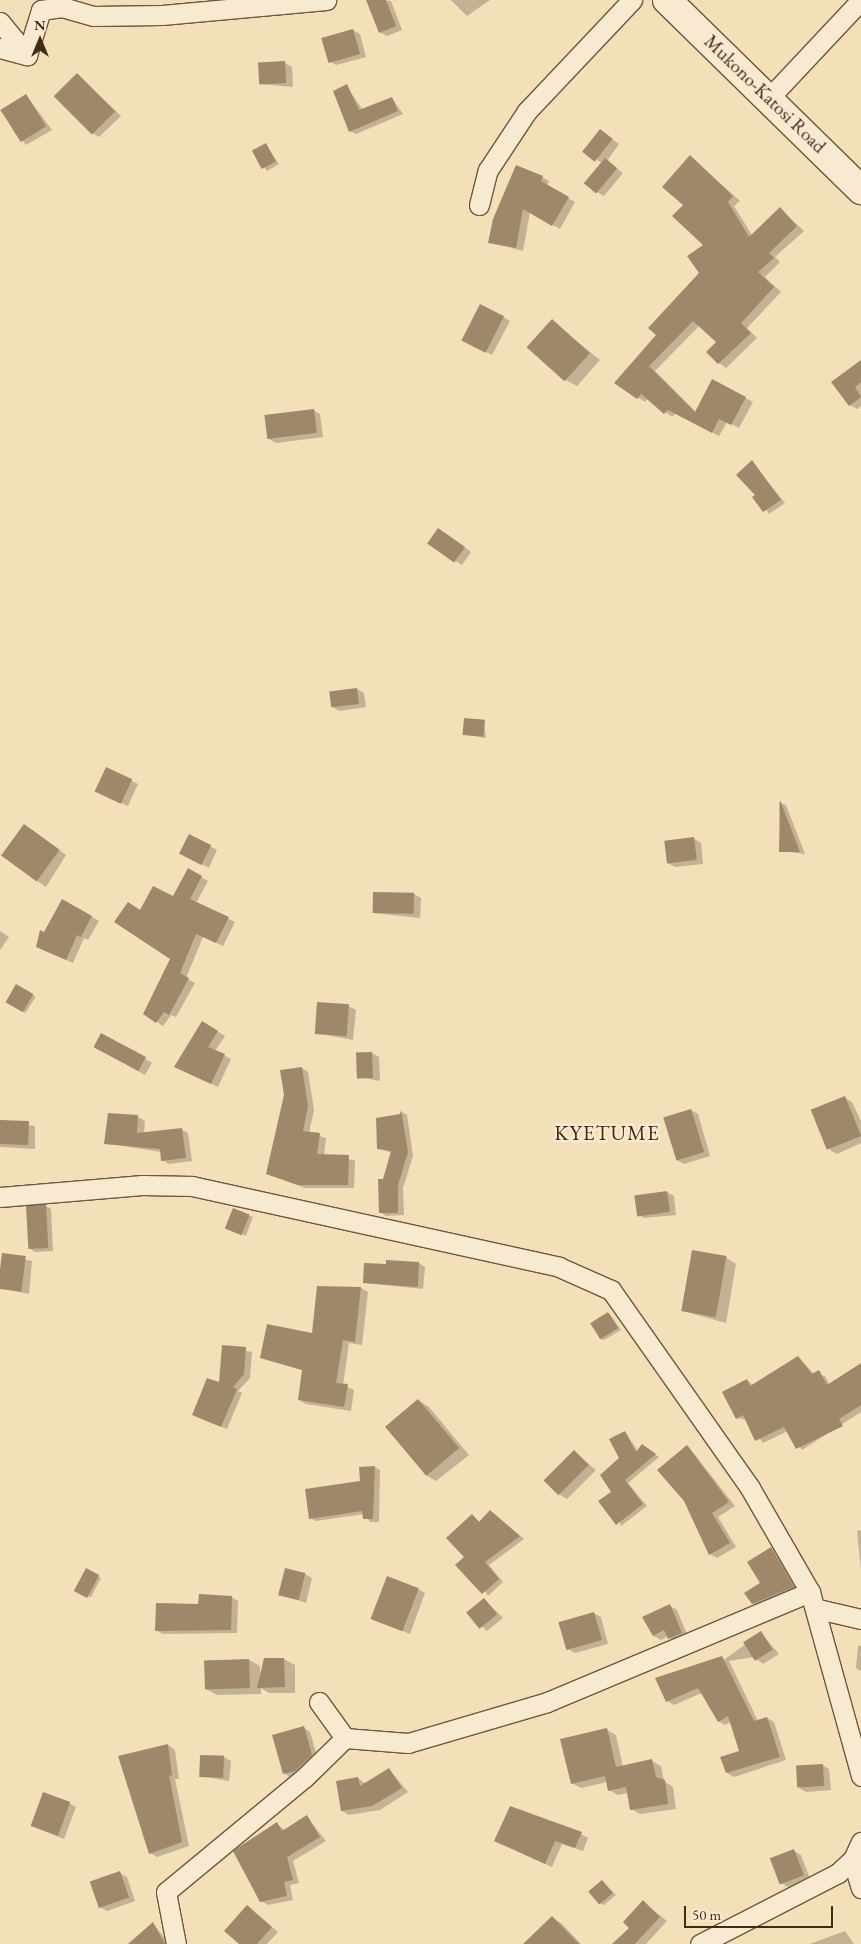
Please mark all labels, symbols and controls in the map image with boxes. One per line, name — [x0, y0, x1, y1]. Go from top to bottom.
north arrow — [15, 15, 65, 65]
text: N — [34, 16, 46, 34]
street label: Mukono-Katosi Road — [699, 30, 831, 158]
district label: KYETUME — [553, 1120, 661, 1146]
scale bar — [686, 1896, 835, 1928]
text: 50 m — [692, 1905, 721, 1924]

